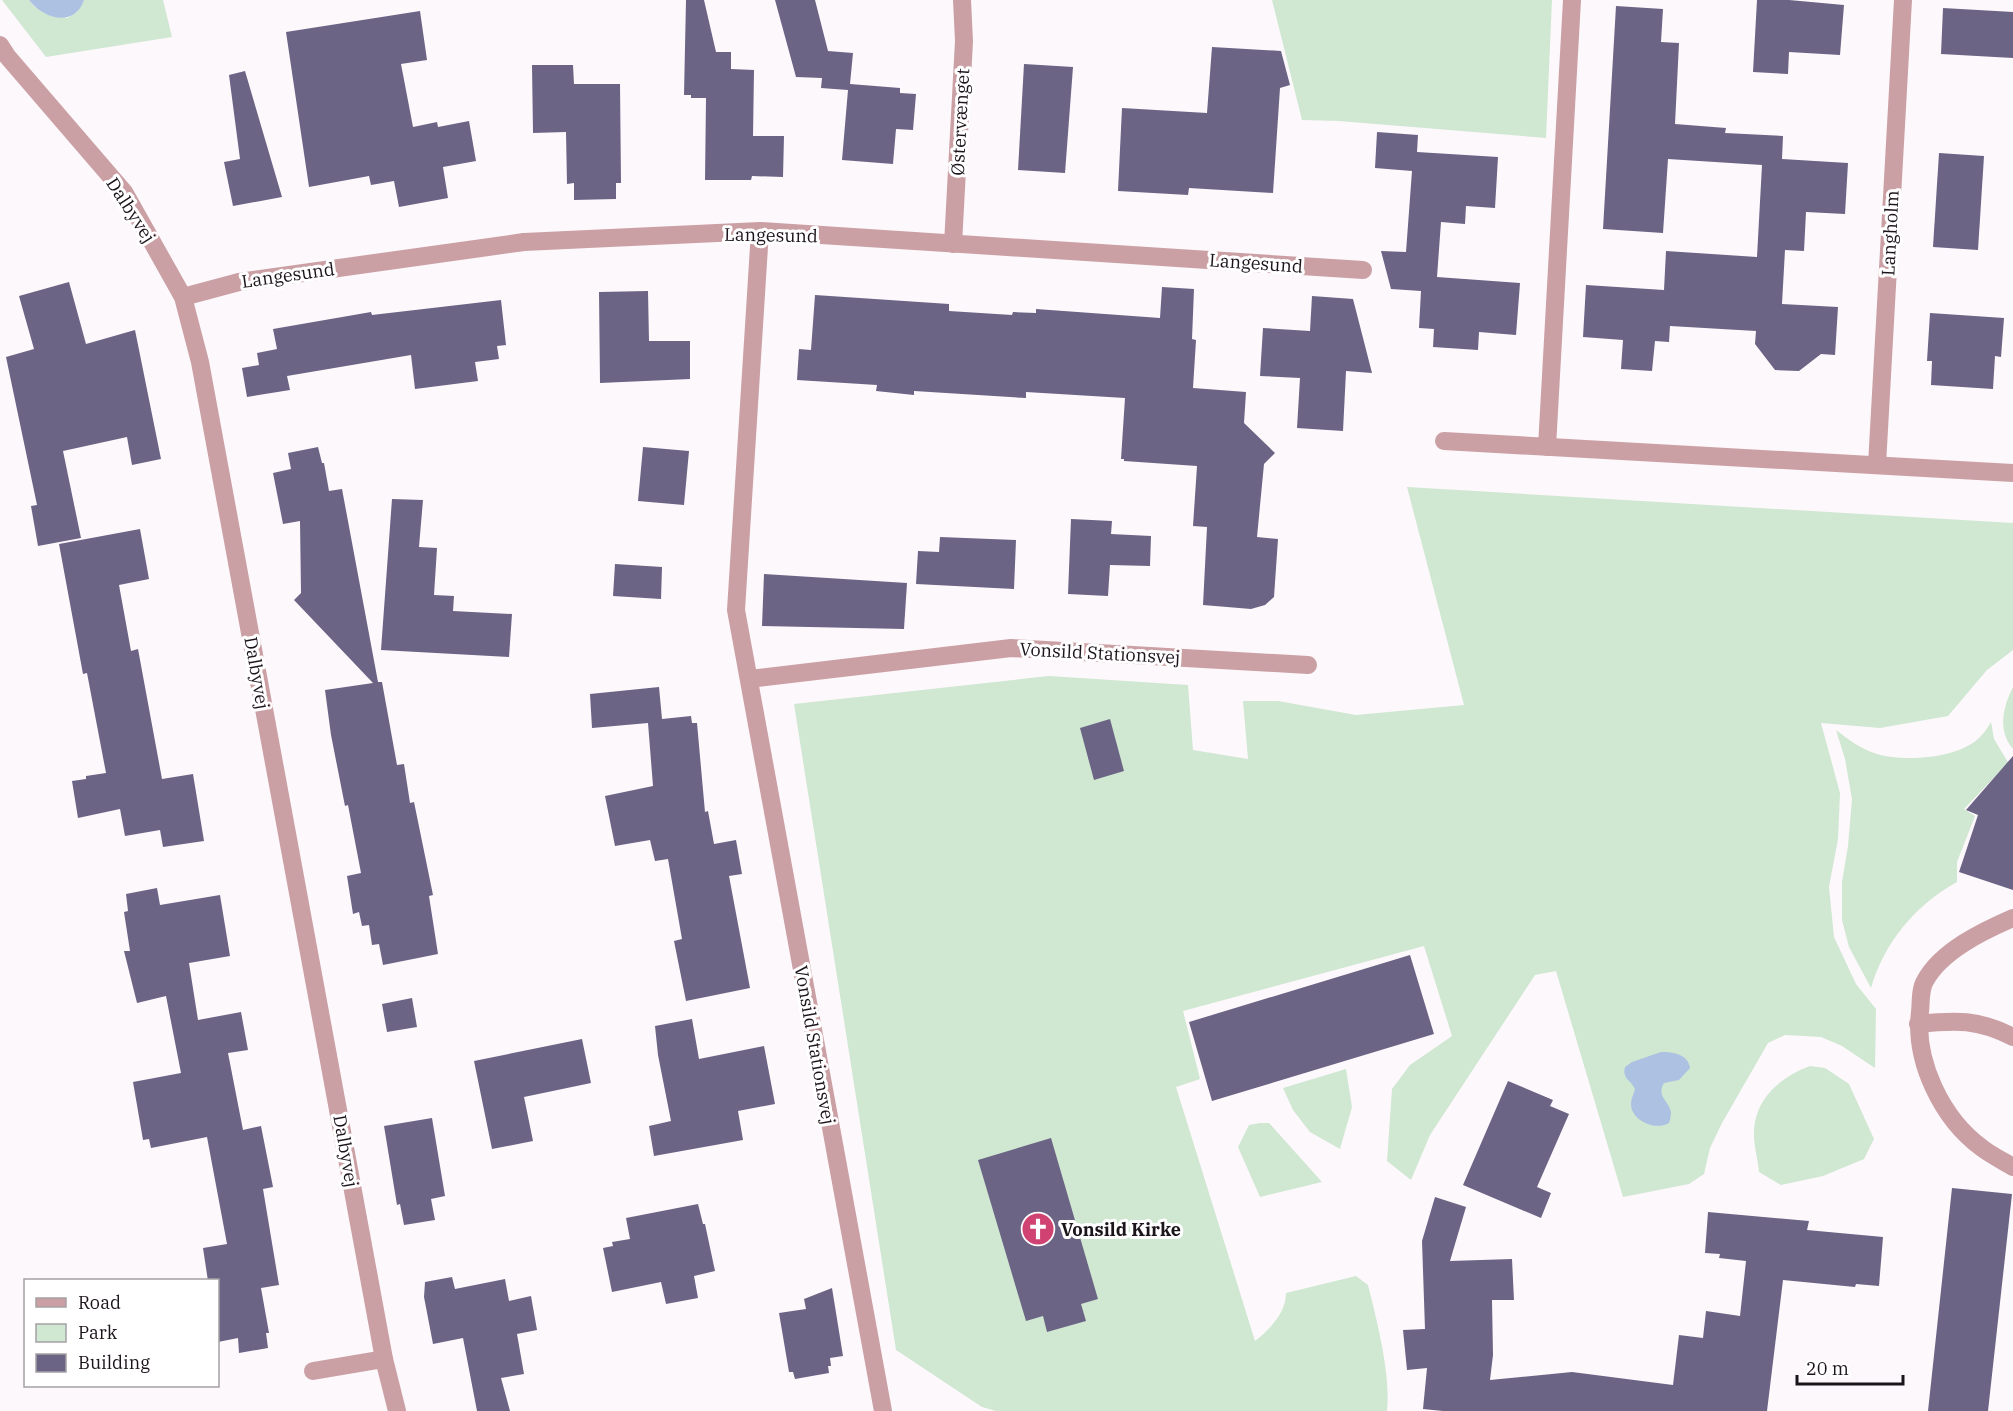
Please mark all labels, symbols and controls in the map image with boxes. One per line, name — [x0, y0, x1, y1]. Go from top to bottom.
street label: Østervænget — [946, 68, 974, 176]
street label: Dalbyvej — [101, 173, 161, 247]
street label: Langholm — [1876, 190, 1904, 276]
street label: Langesund — [724, 223, 818, 247]
street label: Langesund — [1208, 248, 1304, 278]
street label: Langesund — [240, 257, 336, 293]
street label: Dalbyvej — [239, 635, 275, 711]
street label: Vonsild Stationsvej — [1019, 637, 1181, 669]
street label: Vonsild Stationsvej — [790, 964, 840, 1126]
street label: Dalbyvej — [328, 1113, 364, 1189]
church icon: Vonsild Kirke — [1020, 1211, 1056, 1247]
place label: Vonsild Kirke — [1061, 1218, 1181, 1241]
legend — [24, 1279, 219, 1387]
text: Road — [78, 1291, 121, 1314]
text: Park — [78, 1321, 118, 1344]
scale bar — [1797, 1348, 1904, 1386]
text: Building — [78, 1351, 150, 1374]
text: 20 m — [1806, 1357, 1849, 1380]

